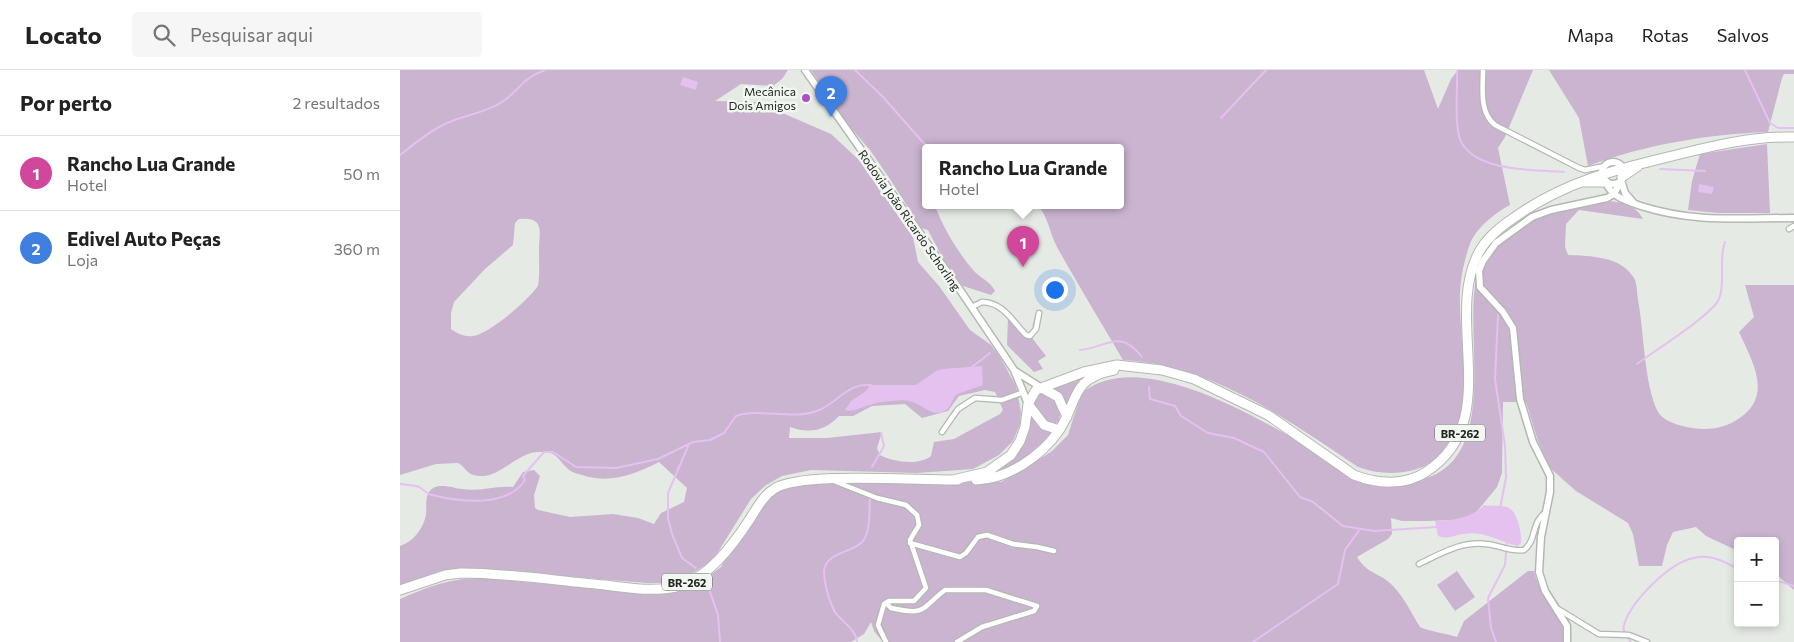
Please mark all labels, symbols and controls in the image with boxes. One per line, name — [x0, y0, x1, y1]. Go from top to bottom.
search box — [132, 12, 482, 57]
text: Locato — [25, 20, 102, 49]
icon: search — [150, 21, 178, 49]
text: Pesquisar aqui — [190, 23, 313, 46]
text: Mapa — [1567, 24, 1614, 46]
text: Rotas — [1642, 24, 1689, 46]
text: Salvos — [1717, 24, 1769, 46]
pin: 2 — [815, 76, 847, 117]
place label: Mecânica Dois Amigos — [728, 84, 796, 112]
text: Por perto — [20, 90, 112, 115]
marker: Mecânica Dois Amigos — [800, 92, 812, 104]
text: 2 resultados — [292, 93, 380, 112]
popup — [922, 144, 1124, 209]
street label: Rodovia João Ricardo Schorling — [855, 147, 964, 294]
text: Rancho Lua Grande — [67, 152, 235, 175]
text: Rancho Lua Grande — [939, 156, 1107, 179]
text: 1 — [32, 164, 40, 183]
text: 50 m — [343, 164, 380, 183]
text: Hotel — [67, 175, 107, 194]
text: Hotel — [939, 179, 979, 198]
pin: 1 — [1007, 226, 1039, 267]
text: Edivel Auto Peças — [67, 227, 221, 250]
text: 2 — [31, 239, 41, 258]
text: 360 m — [334, 239, 380, 258]
text: Loja — [67, 250, 98, 269]
your location — [1042, 277, 1068, 303]
road number: BR-262 — [1435, 424, 1485, 442]
map controls — [1734, 537, 1779, 627]
button: + — [1734, 537, 1779, 582]
road number: BR-262 — [662, 574, 712, 590]
button: − — [1734, 582, 1779, 627]

